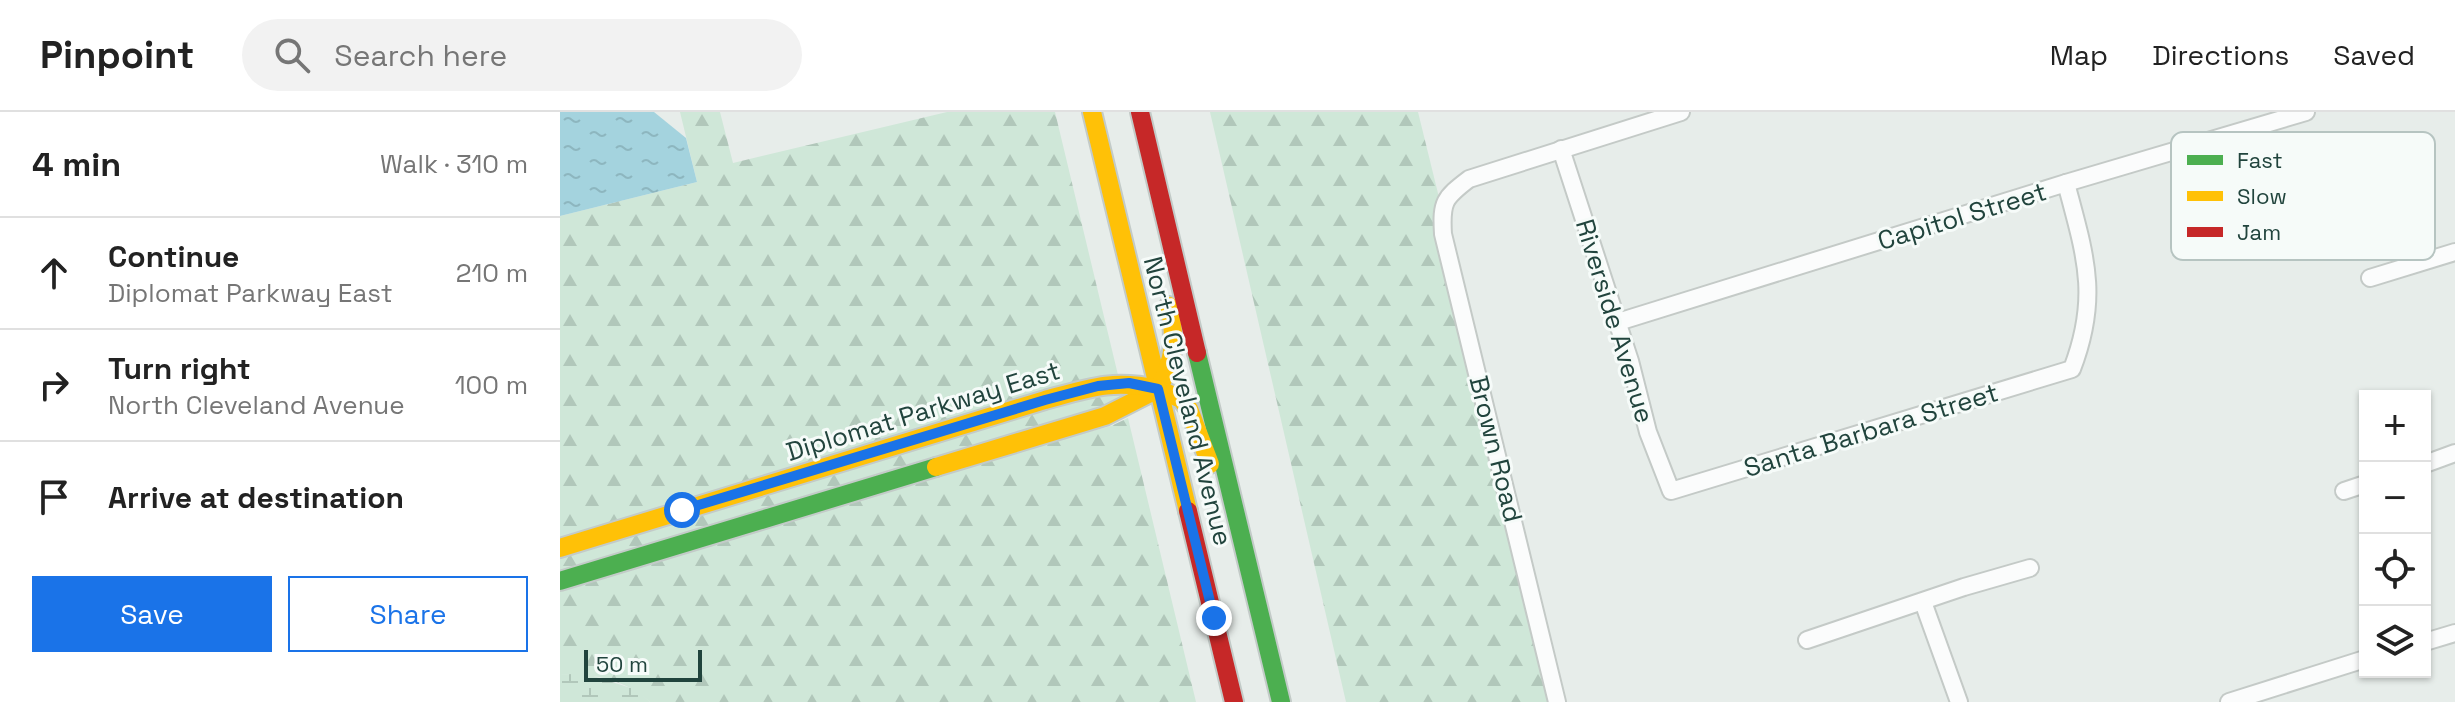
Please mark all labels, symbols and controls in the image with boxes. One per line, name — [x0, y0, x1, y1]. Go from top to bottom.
search box — [242, 19, 802, 91]
text: Pinpoint — [40, 31, 194, 79]
icon: search — [270, 33, 314, 77]
text: Search here — [334, 36, 507, 75]
text: Map — [2050, 37, 2108, 73]
text: Directions — [2152, 37, 2289, 73]
text: Saved — [2333, 37, 2415, 73]
legend — [2171, 132, 2435, 260]
text: 4 min — [32, 143, 121, 186]
text: Fast — [2237, 146, 2283, 174]
text: Walk · 310 m — [380, 147, 528, 181]
street label: Capitol Street — [1873, 174, 2051, 258]
text: Slow — [2237, 182, 2287, 210]
street label: Riverside Avenue — [1568, 215, 1662, 427]
text: Jam — [2237, 218, 2281, 246]
text: Continue — [108, 237, 239, 276]
icon: ahead — [32, 251, 76, 295]
street label: North Cleveland Avenue — [1136, 253, 1240, 549]
text: 210 m — [456, 256, 528, 290]
text: Diplomat Parkway East — [108, 276, 393, 310]
text: Turn right — [108, 349, 251, 388]
street label: Diplomat Parkway East — [782, 353, 1064, 469]
icon: right — [32, 363, 76, 407]
text: 100 m — [455, 368, 528, 402]
street label: Brown Road — [1461, 372, 1531, 526]
street label: Santa Barbara Street — [1740, 375, 2002, 485]
text: North Cleveland Avenue — [108, 388, 405, 422]
map controls — [2359, 390, 2431, 678]
button: + — [2359, 390, 2431, 462]
button: − — [2359, 462, 2431, 534]
icon: arrive — [32, 475, 76, 519]
text: Arrive at destination — [108, 478, 404, 517]
route start — [664, 492, 700, 528]
button: locate — [2359, 534, 2431, 606]
button: Save — [32, 576, 272, 652]
button: Share — [288, 576, 528, 652]
route end — [1196, 600, 1232, 636]
button: layers — [2359, 606, 2431, 678]
scale bar — [584, 646, 702, 682]
text: 50 m — [596, 650, 648, 678]

